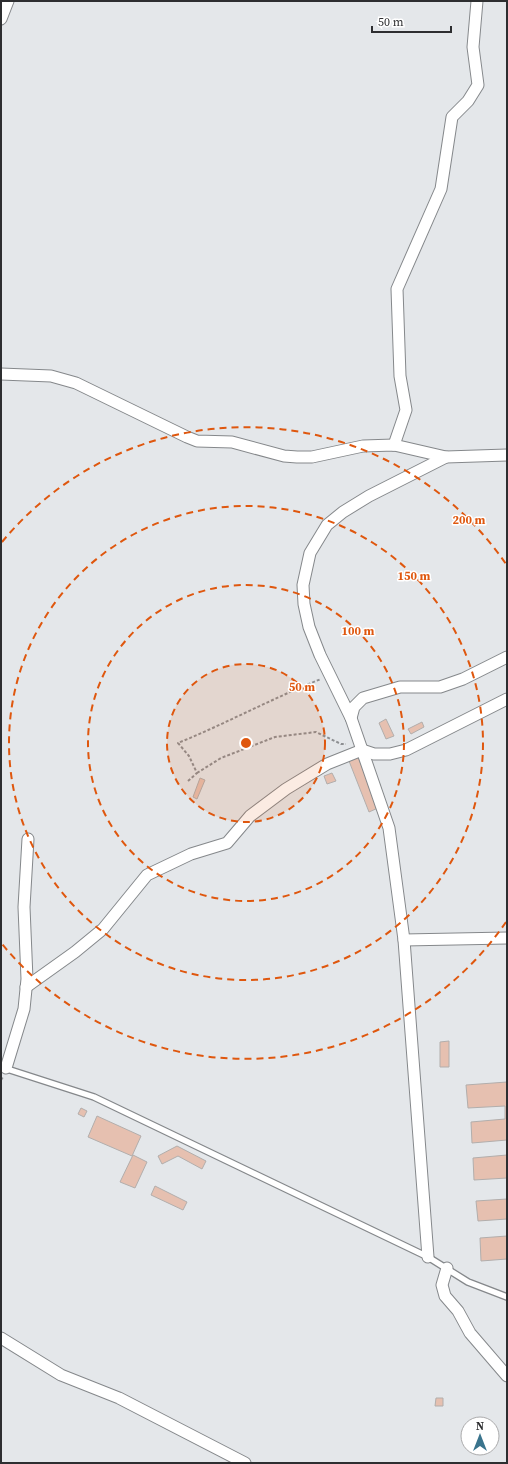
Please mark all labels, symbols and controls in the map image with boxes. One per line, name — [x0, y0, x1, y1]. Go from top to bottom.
scale bar — [372, 8, 451, 34]
text: 50 m — [378, 14, 404, 30]
text: 200 m — [453, 512, 486, 528]
text: 150 m — [398, 568, 431, 584]
text: 100 m — [342, 623, 375, 639]
text: 50 m — [289, 679, 315, 695]
centre of rings — [239, 736, 253, 750]
north arrow — [460, 1416, 500, 1456]
text: N — [476, 1419, 484, 1434]

